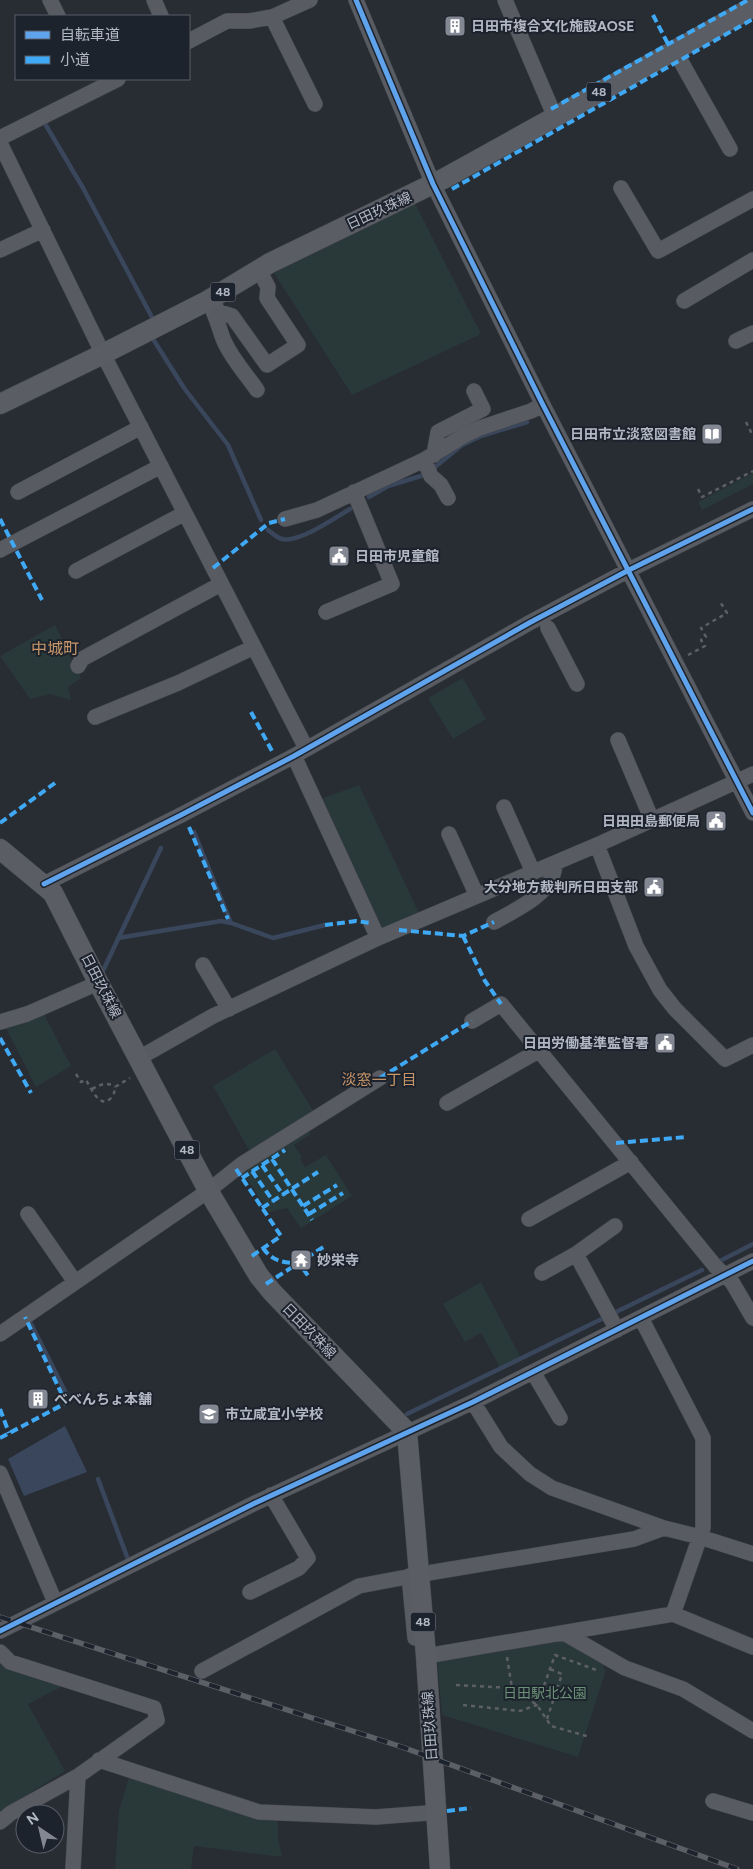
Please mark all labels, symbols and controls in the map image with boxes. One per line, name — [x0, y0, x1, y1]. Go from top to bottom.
building icon: 日田市複合文化施設AOSE — [443, 14, 467, 38]
legend — [15, 15, 190, 80]
place label: 日田市複合文化施設AOSE — [471, 18, 634, 35]
text: 自転車道 — [60, 26, 120, 44]
text: 小道 — [60, 51, 90, 69]
road number: 48 — [586, 82, 612, 101]
street label: 日田玖珠線 — [344, 189, 414, 233]
road number: 48 — [210, 282, 236, 302]
library icon: 日田市立淡窓図書館 — [700, 422, 724, 446]
place label: 日田市立淡窓図書館 — [570, 426, 696, 443]
public building icon: 日田市児童館 — [327, 544, 351, 568]
place label: 日田市児童館 — [355, 548, 439, 565]
district label: 中城町 — [31, 639, 79, 658]
public building icon: 日田田島郵便局 — [704, 809, 728, 833]
place label: 日田田島郵便局 — [602, 813, 700, 830]
public building icon: 大分地方裁判所日田支部 — [642, 875, 666, 899]
place label: 大分地方裁判所日田支部 — [484, 879, 638, 896]
street label: 日田玖珠線 — [78, 951, 124, 1021]
public building icon: 日田労働基準監督署 — [653, 1031, 677, 1055]
place label: 日田労働基準監督署 — [523, 1035, 649, 1052]
district label: 淡窓一丁目 — [341, 1071, 417, 1089]
road number: 48 — [174, 1140, 200, 1160]
temple icon: 妙栄寺 — [289, 1248, 313, 1272]
place label: 妙栄寺 — [317, 1252, 359, 1269]
street label: 日田玖珠線 — [279, 1300, 339, 1362]
building icon: べべんちょ本舗 — [26, 1387, 50, 1411]
place label: べべんちょ本舗 — [54, 1391, 152, 1408]
school or university icon: 市立咸宜小学校 — [197, 1402, 221, 1426]
place label: 市立咸宜小学校 — [225, 1406, 323, 1423]
road number: 48 — [410, 1612, 436, 1631]
park label: 日田駅北公園 — [503, 1685, 587, 1702]
street label: 日田玖珠線 — [419, 1690, 441, 1762]
north arrow — [15, 1804, 65, 1854]
text: N — [24, 1809, 42, 1829]

